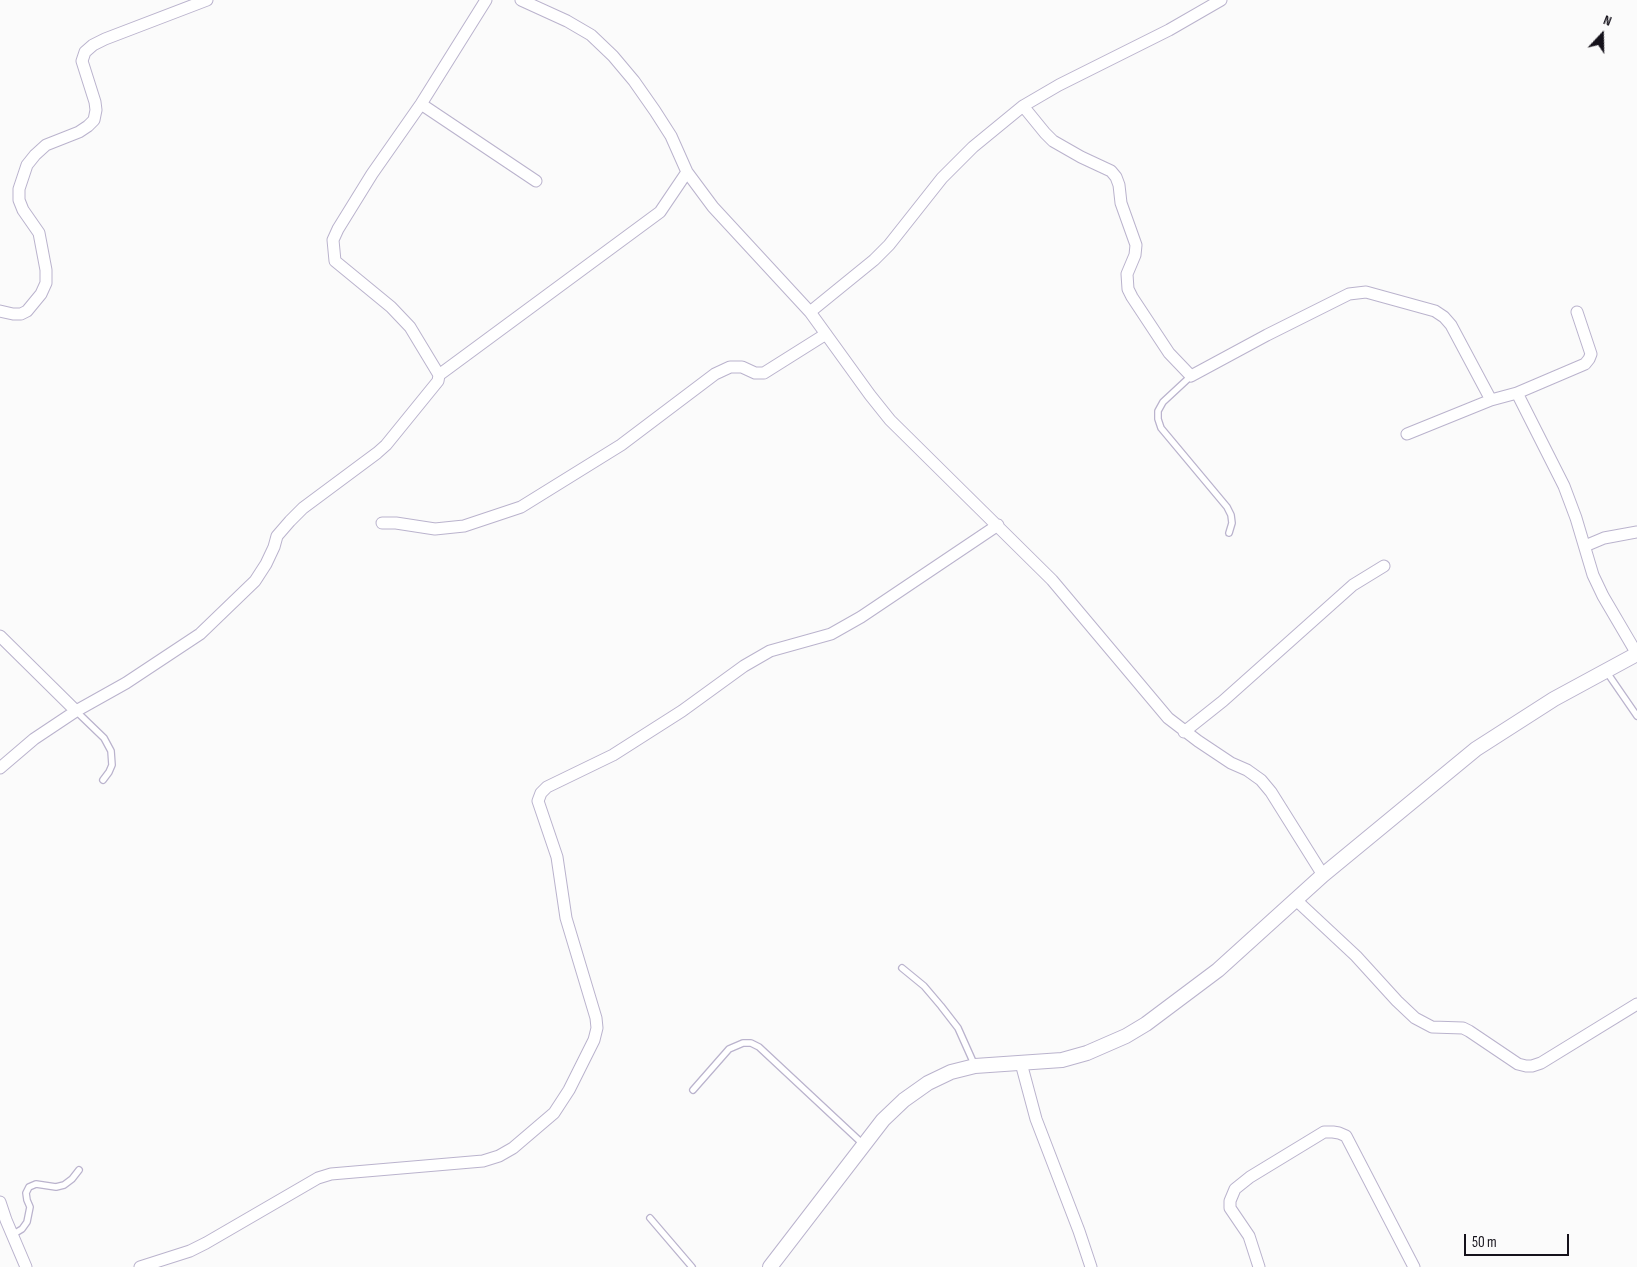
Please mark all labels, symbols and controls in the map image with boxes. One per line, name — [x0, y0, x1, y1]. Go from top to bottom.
north arrow — [1577, 10, 1627, 60]
text: N — [1601, 11, 1614, 30]
scale bar — [1467, 1224, 1572, 1256]
text: 50 m — [1472, 1233, 1497, 1252]

